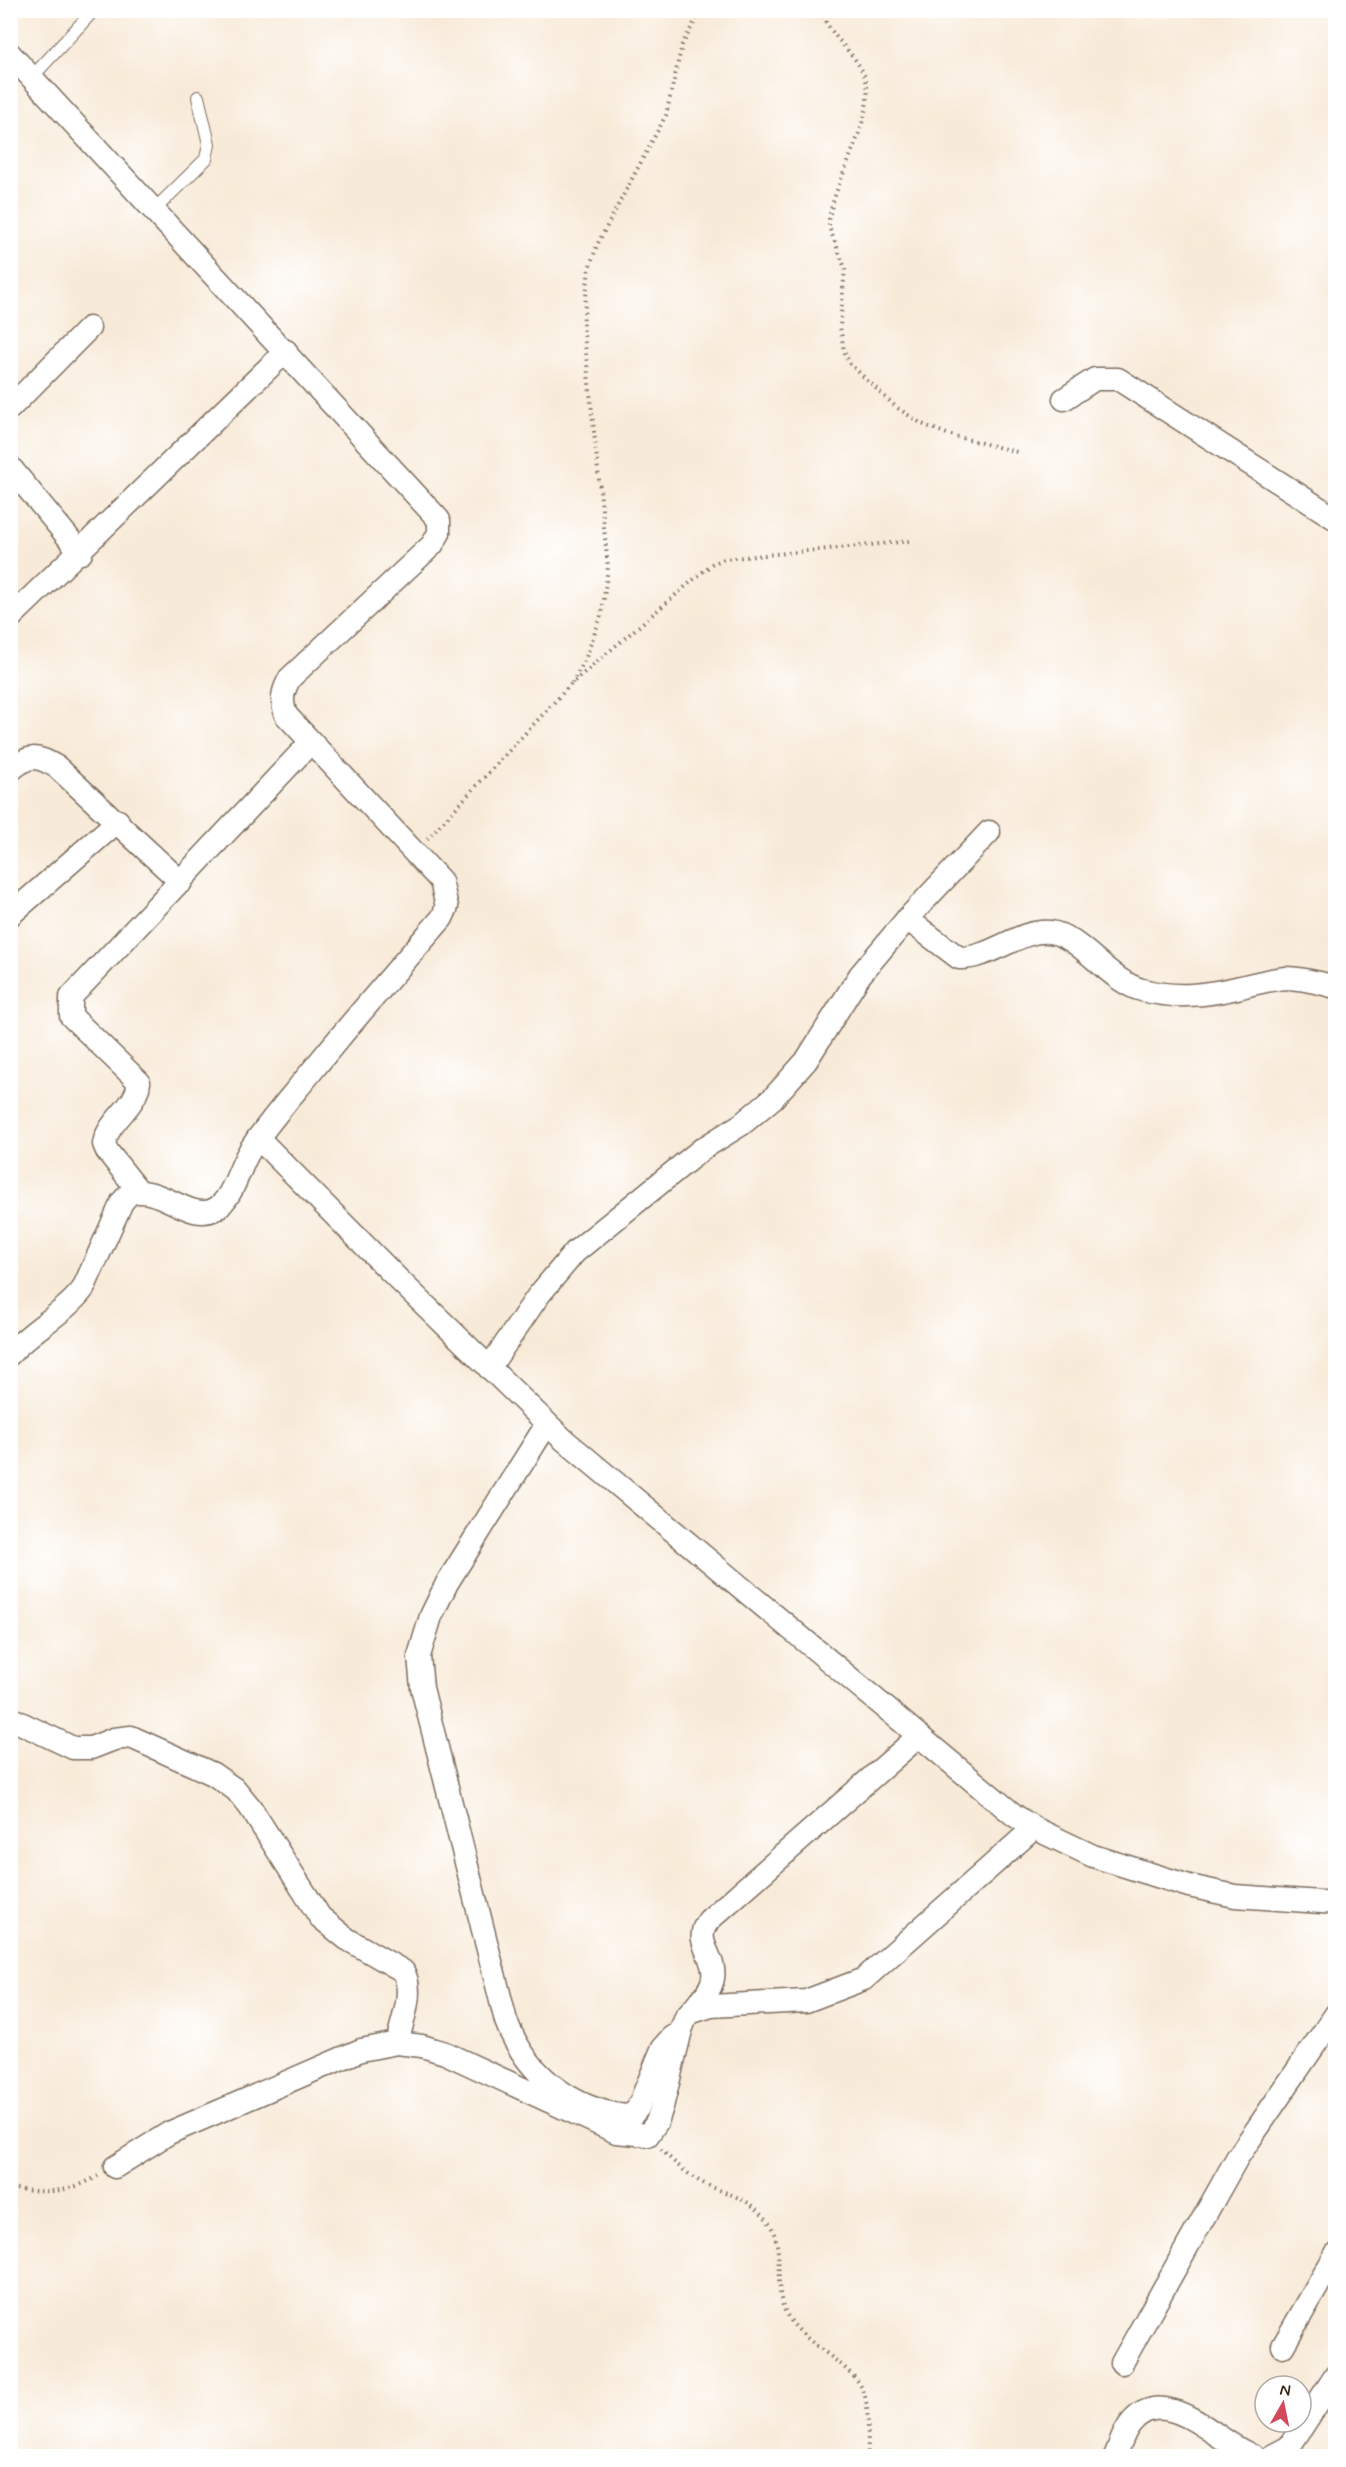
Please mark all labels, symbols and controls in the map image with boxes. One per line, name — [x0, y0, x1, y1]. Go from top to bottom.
north arrow — [1253, 2374, 1313, 2434]
text: N — [1278, 2379, 1292, 2402]

